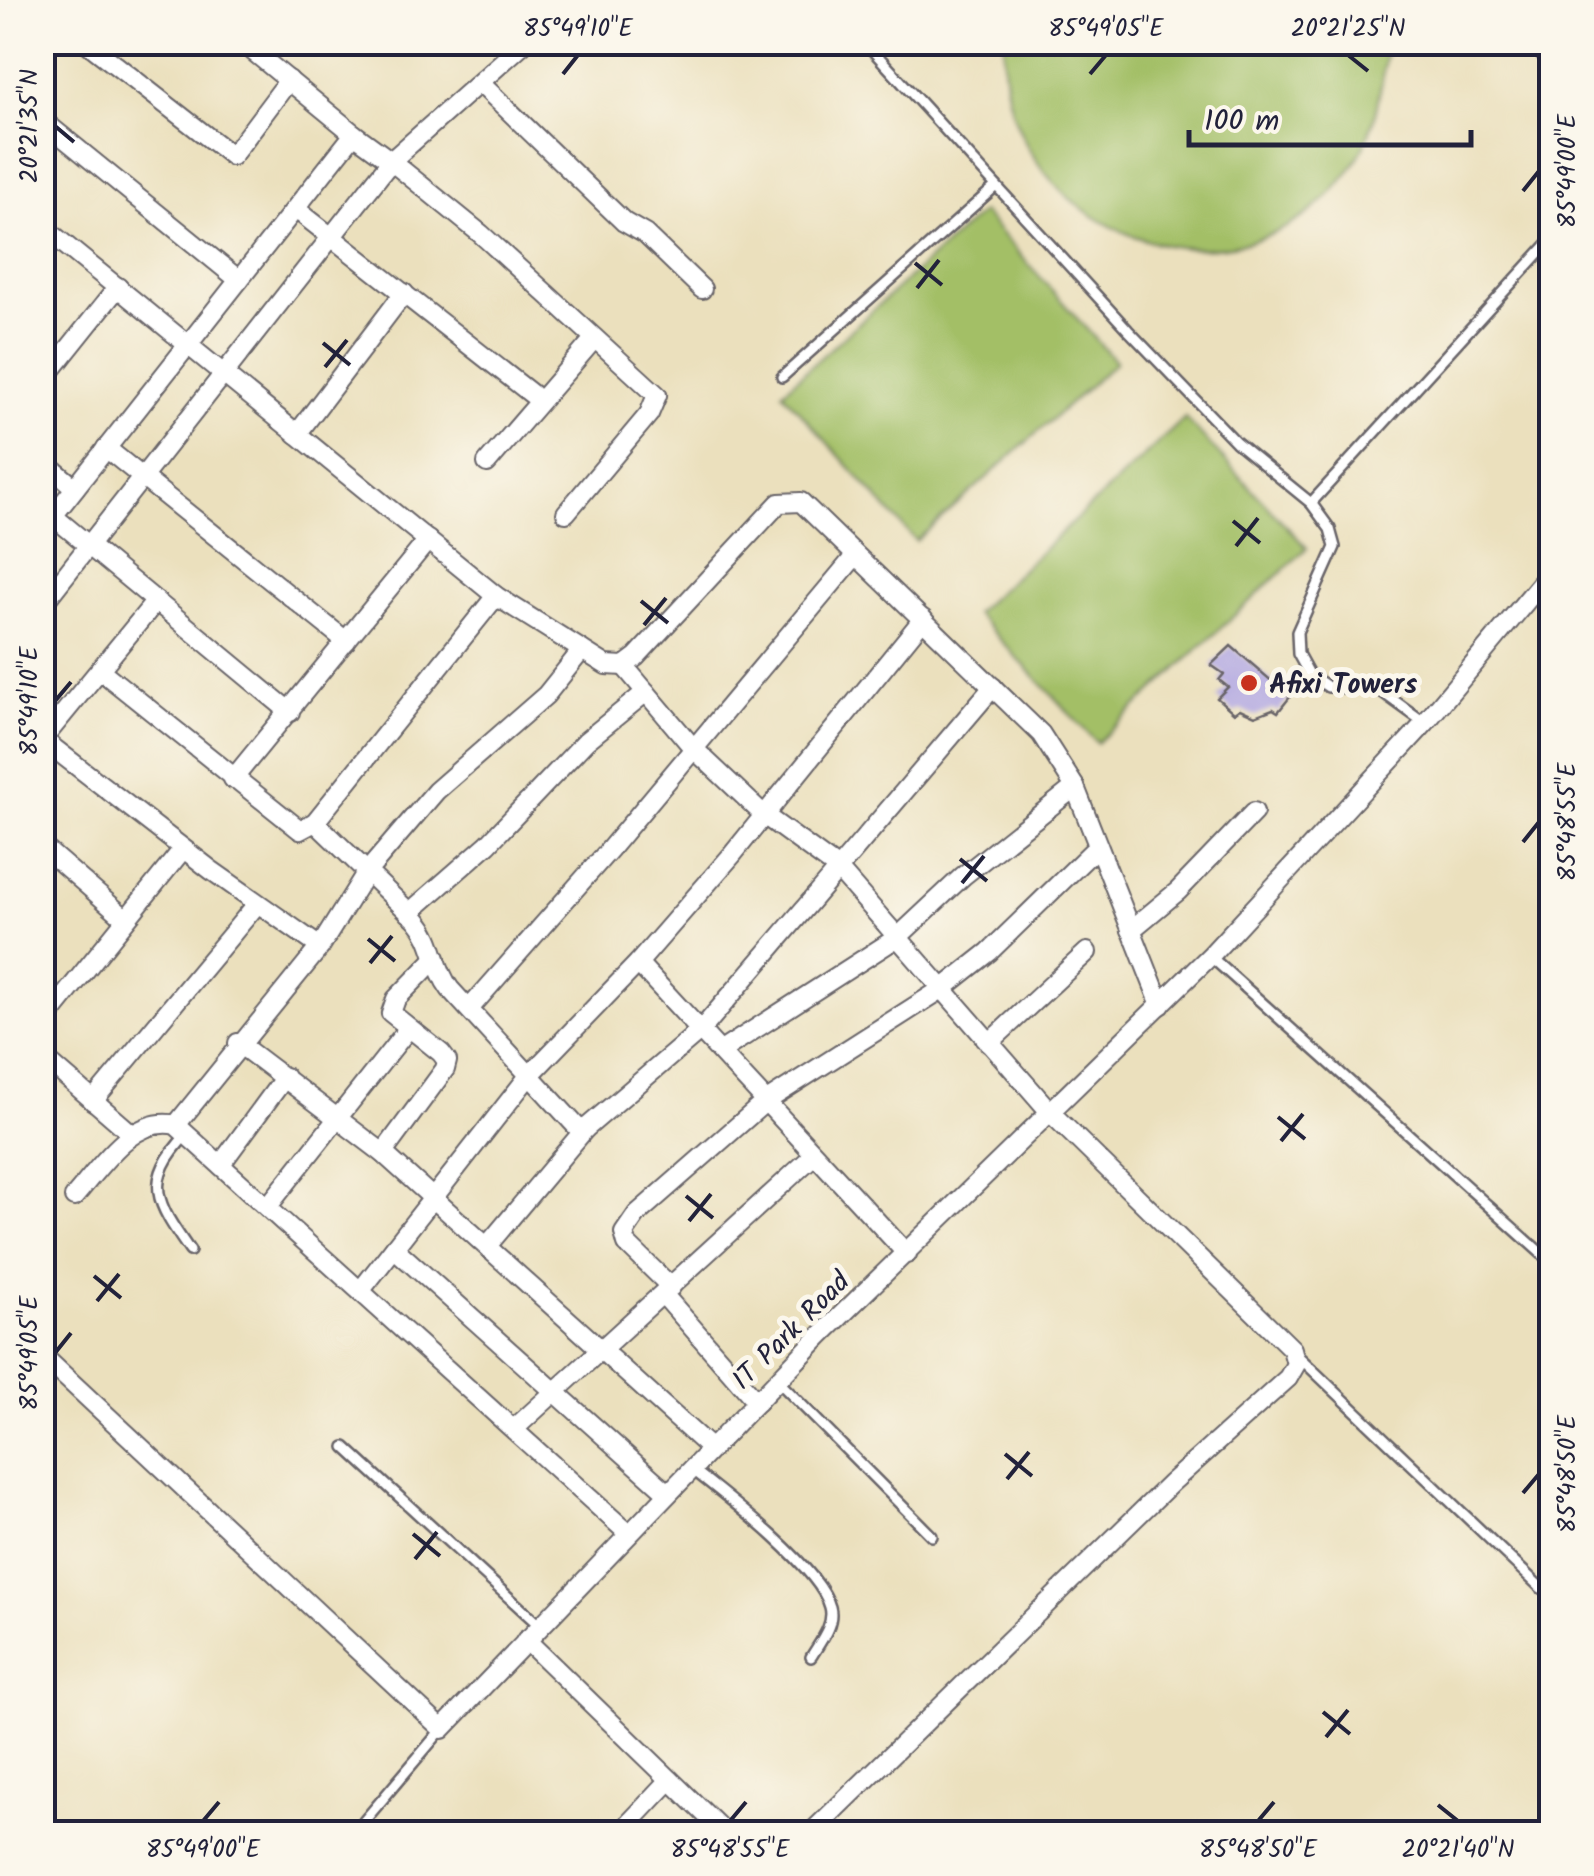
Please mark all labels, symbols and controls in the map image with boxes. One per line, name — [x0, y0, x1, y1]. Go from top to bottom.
text: 85°49'10"E — [523, 9, 634, 49]
text: 85°49'05"E — [1048, 9, 1165, 49]
text: 20°21'25"N — [1291, 9, 1405, 49]
text: 20°21'35"N — [10, 69, 50, 183]
scale bar — [1189, 85, 1472, 147]
text: 100 m — [1204, 98, 1279, 146]
text: 85°49'00"E — [1548, 112, 1588, 228]
text: 85°49'10"E — [10, 645, 50, 756]
place label: Afixi Towers — [1269, 663, 1417, 708]
marker: Afixi Towers — [1238, 672, 1260, 694]
text: 85°48'55"E — [1548, 761, 1588, 882]
street label: IT Park Road — [722, 1261, 862, 1402]
text: 85°49'05"E — [10, 1294, 50, 1411]
text: 85°48'50"E — [1548, 1414, 1588, 1533]
text: 85°49'00"E — [146, 1830, 262, 1870]
text: 85°48'55"E — [670, 1830, 791, 1870]
text: 85°48'50"E — [1199, 1830, 1318, 1870]
text: 20°21'40"N — [1402, 1830, 1515, 1870]

